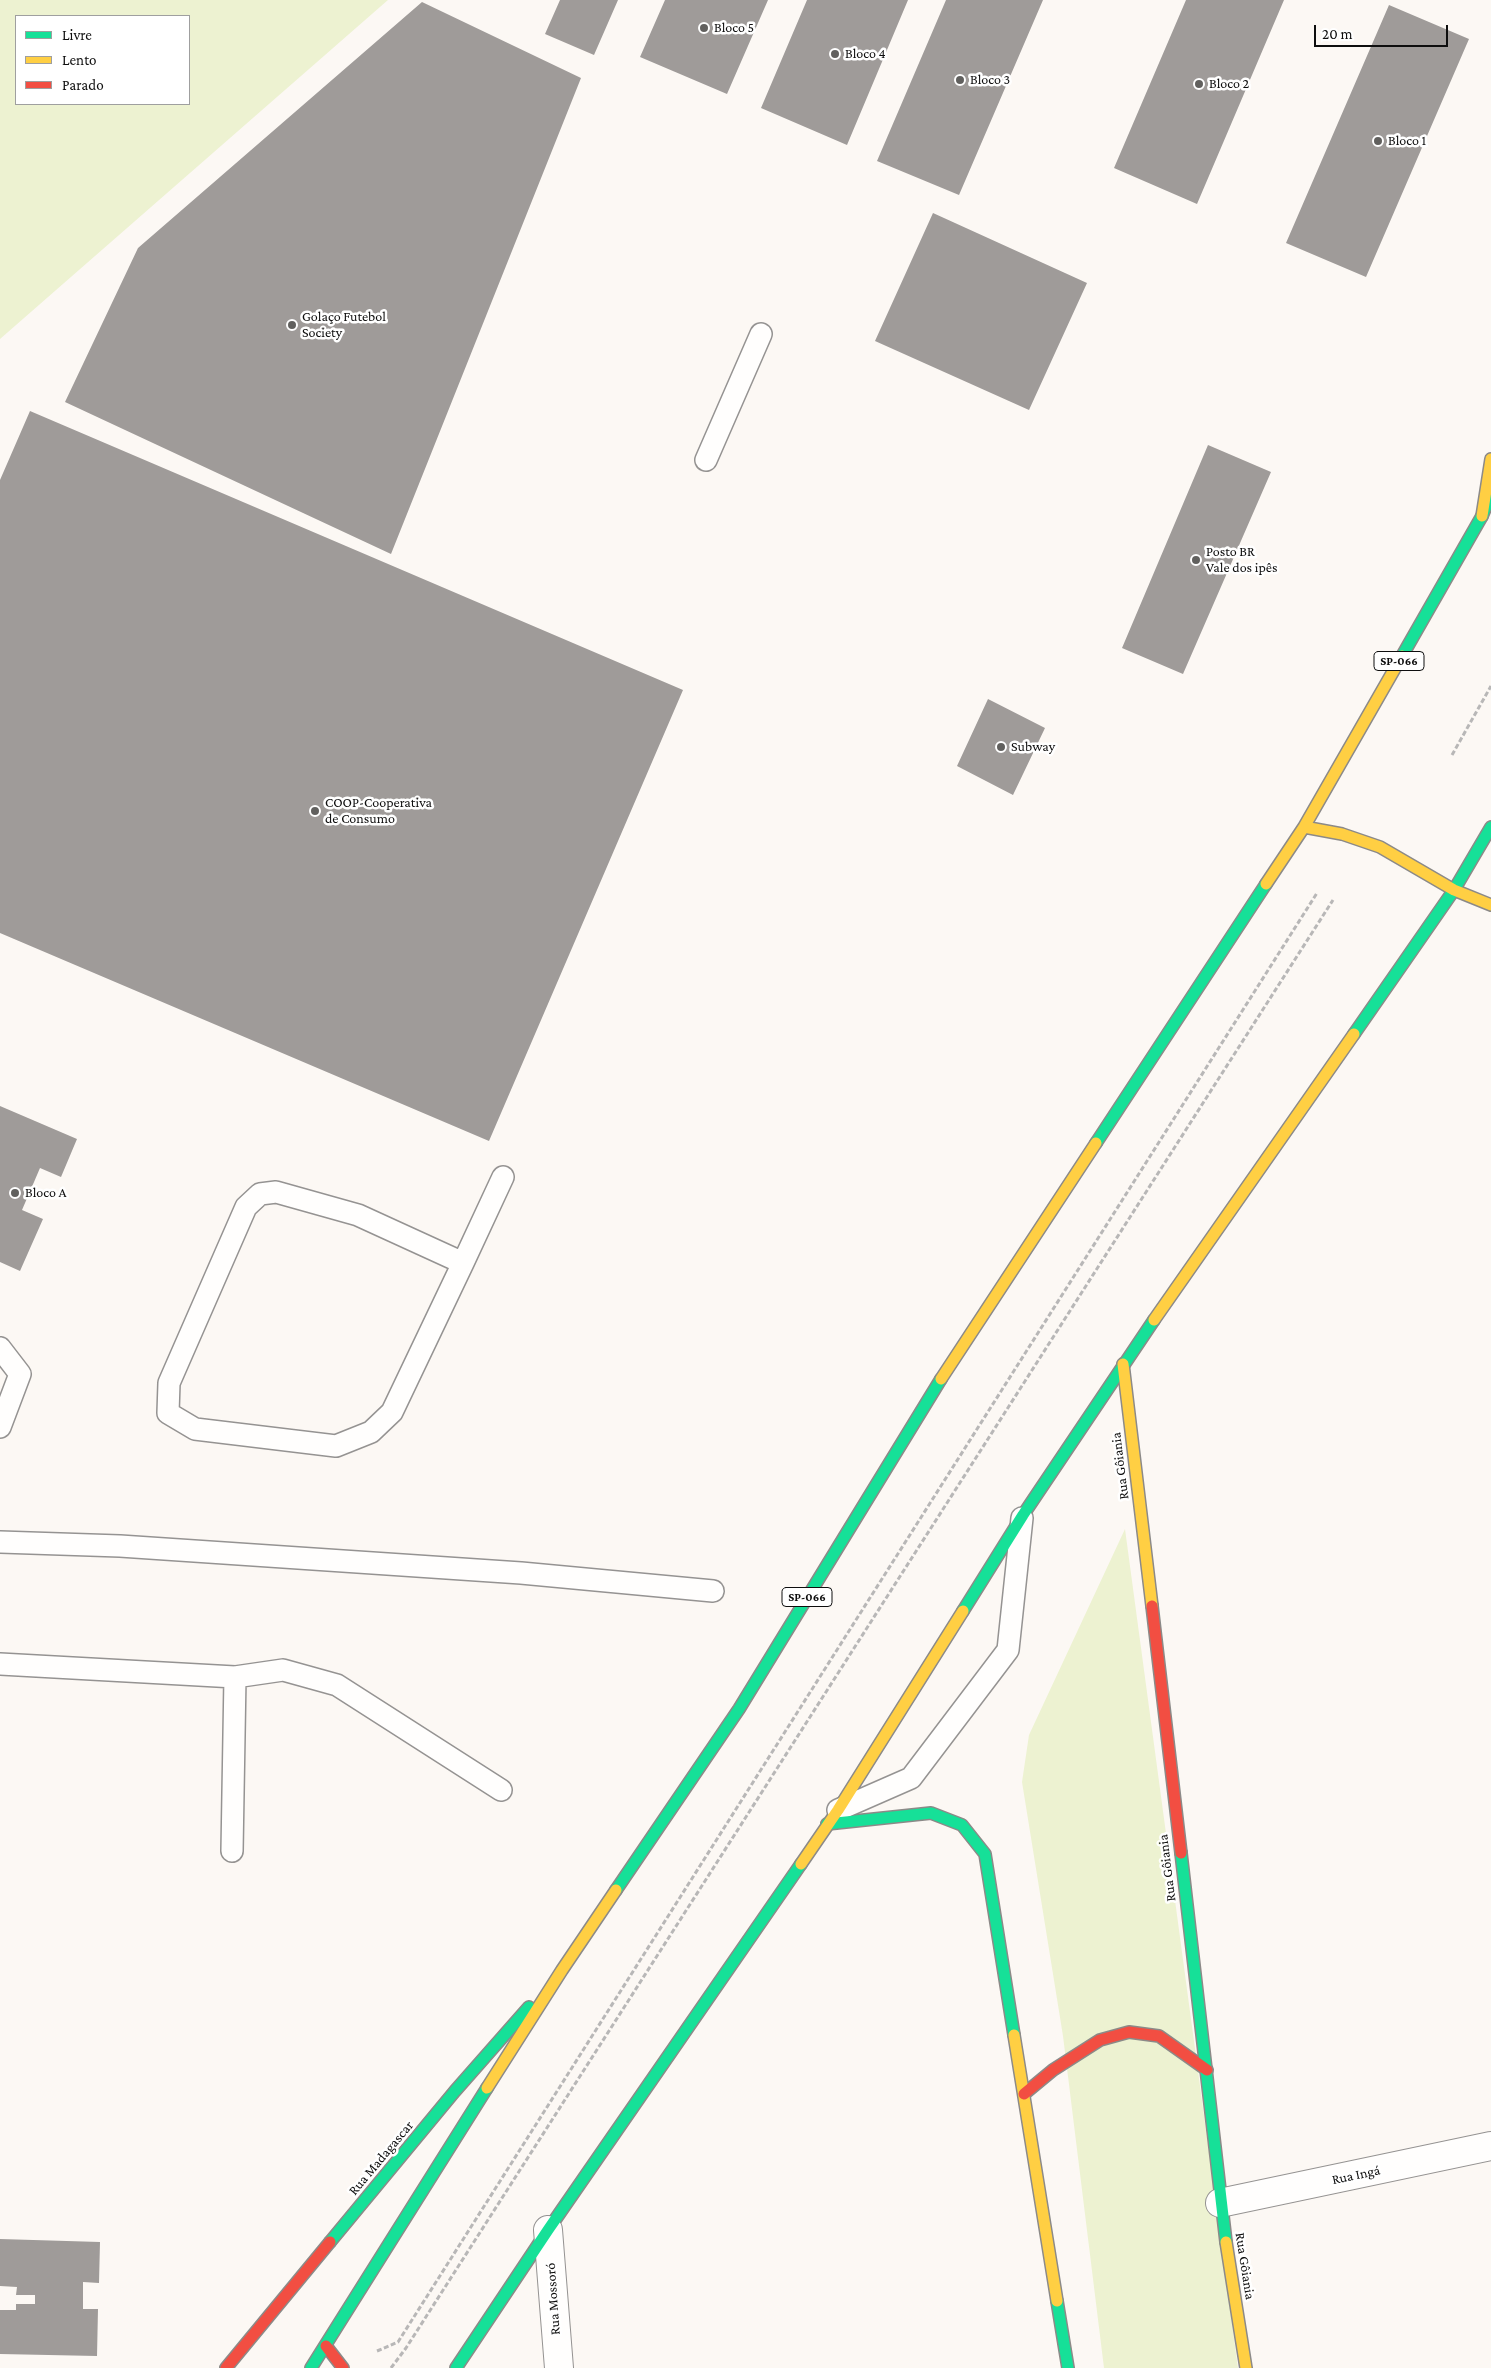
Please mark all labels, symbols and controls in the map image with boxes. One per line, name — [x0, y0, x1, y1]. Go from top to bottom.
legend — [15, 15, 190, 105]
scale bar — [1316, 15, 1450, 47]
place label: Bloco 5 — [714, 20, 754, 36]
marker: Bloco 5 — [698, 22, 710, 34]
text: 20 m — [1322, 26, 1353, 42]
text: Livre — [62, 27, 92, 43]
place label: Bloco 4 — [845, 46, 886, 62]
marker: Bloco 4 — [829, 48, 841, 60]
text: Lento — [62, 52, 96, 68]
place label: Bloco 3 — [970, 72, 1010, 88]
marker: Bloco 3 — [954, 74, 966, 86]
place label: Bloco 2 — [1209, 76, 1249, 92]
text: Parado — [62, 77, 104, 93]
marker: Bloco 2 — [1193, 78, 1205, 90]
place label: Bloco 1 — [1388, 133, 1426, 149]
marker: Bloco 1 — [1372, 135, 1384, 147]
place label: Golaço Futebol Society — [302, 309, 386, 342]
marker: Golaço Futebol Society — [286, 319, 298, 331]
place label: Posto BR Vale dos ipês — [1206, 544, 1277, 576]
marker: Posto BR Vale dos ipês — [1190, 554, 1202, 566]
road number: SP-066 — [1374, 651, 1424, 670]
place label: Subway — [1011, 739, 1055, 755]
marker: Subway — [995, 741, 1007, 753]
place label: COOP-Cooperativa de Consumo — [325, 795, 432, 828]
marker: COOP-Cooperativa de Consumo — [309, 805, 321, 817]
place label: Bloco A — [25, 1185, 67, 1201]
marker: Bloco A — [9, 1187, 21, 1199]
street label: Rua Gôiania — [1108, 1431, 1132, 1501]
road number: SP-066 — [782, 1588, 832, 1606]
street label: Rua Gôiania — [1155, 1833, 1179, 1903]
street label: Rua Madagascar — [345, 2117, 417, 2199]
street label: Rua Ingá — [1330, 2162, 1382, 2188]
street label: Rua Gôiania — [1231, 2231, 1259, 2301]
street label: Rua Mossoró — [542, 2262, 564, 2336]

